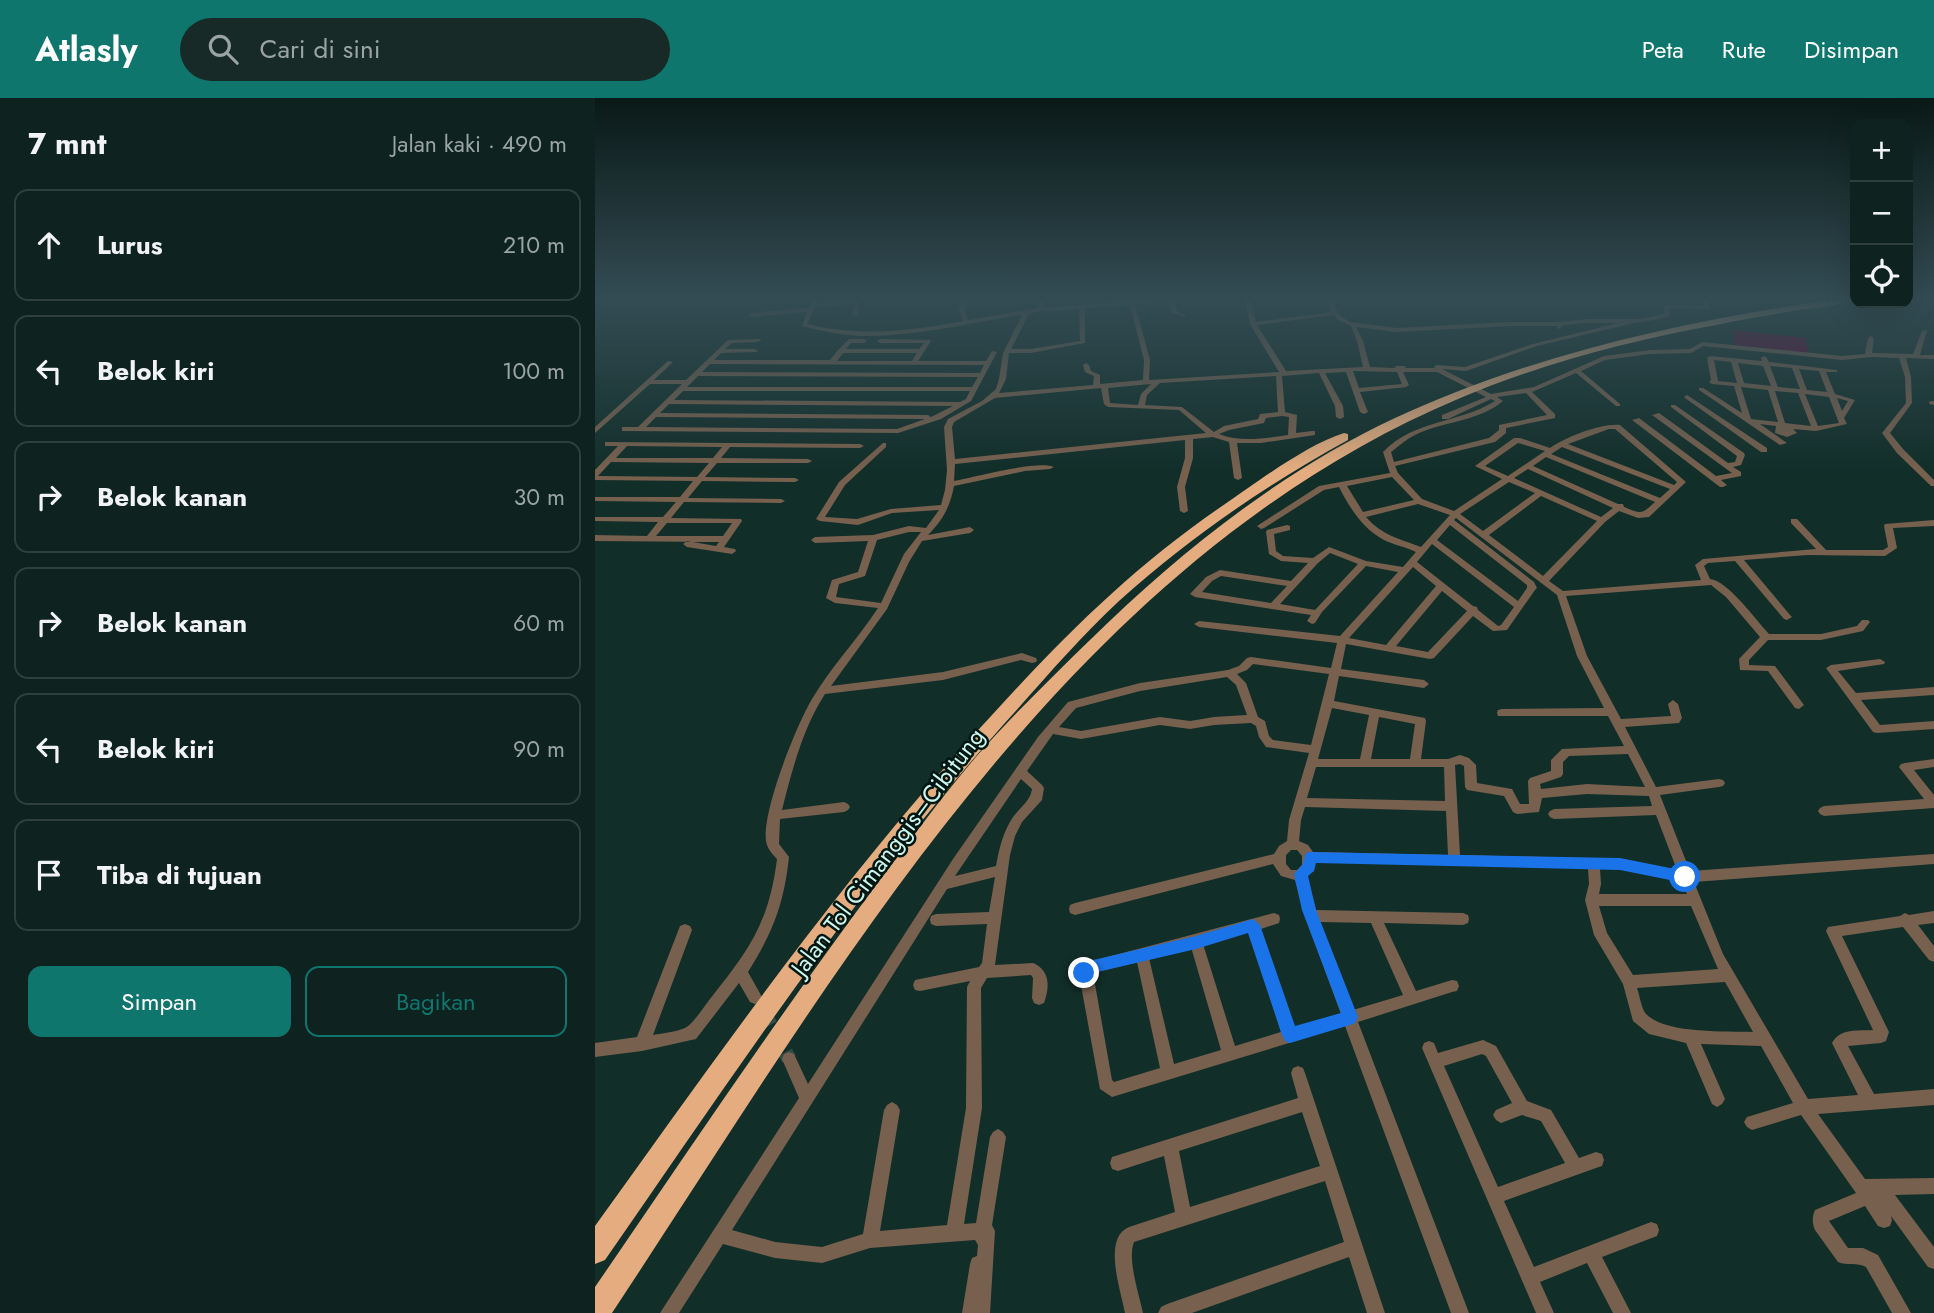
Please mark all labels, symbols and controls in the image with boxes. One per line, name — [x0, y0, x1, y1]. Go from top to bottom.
search box — [180, 18, 670, 81]
text: Atlasly — [35, 26, 138, 73]
icon: search — [204, 30, 242, 68]
text: Cari di sini — [260, 30, 380, 68]
text: Peta — [1642, 32, 1684, 67]
text: Rute — [1722, 32, 1766, 67]
text: Disimpan — [1804, 32, 1899, 67]
map controls — [1850, 119, 1913, 308]
button: + — [1850, 119, 1913, 182]
text: 7 mnt — [28, 122, 106, 165]
text: Jalan kaki · 490 m — [392, 127, 567, 161]
button: − — [1850, 182, 1913, 245]
icon: ahead — [30, 226, 68, 264]
text: Lurus — [97, 226, 163, 264]
text: 210 m — [503, 228, 565, 262]
button: locate — [1850, 245, 1913, 308]
icon: left — [30, 352, 68, 390]
text: Belok kiri — [97, 352, 214, 390]
text: 100 m — [502, 354, 565, 388]
icon: right — [30, 478, 68, 516]
text: Belok kanan — [97, 478, 247, 516]
text: 30 m — [514, 480, 565, 514]
icon: right — [30, 604, 68, 642]
text: Belok kanan — [97, 604, 247, 642]
text: 60 m — [513, 606, 565, 640]
street label: Jalan Tol Cimanggis–Cibitung — [781, 720, 993, 985]
icon: left — [30, 730, 68, 768]
text: Belok kiri — [97, 730, 214, 768]
text: 90 m — [513, 732, 565, 766]
icon: arrive — [30, 856, 68, 894]
text: Tiba di tujuan — [97, 856, 262, 894]
route start — [1669, 861, 1700, 892]
route end — [1068, 957, 1099, 988]
button: Simpan — [28, 966, 291, 1037]
button: Bagikan — [305, 966, 567, 1037]

